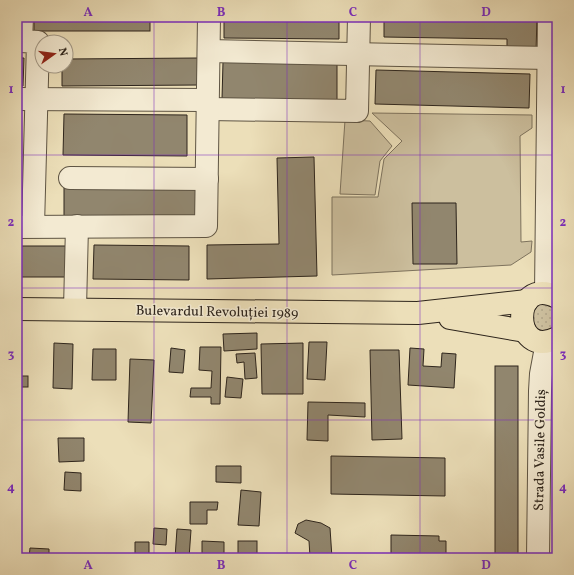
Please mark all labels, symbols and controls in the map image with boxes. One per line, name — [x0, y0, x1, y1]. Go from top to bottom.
text: A — [83, 4, 93, 22]
text: B — [217, 4, 226, 22]
text: C — [349, 4, 357, 22]
text: D — [481, 4, 491, 22]
north arrow — [34, 34, 74, 74]
text: N — [54, 46, 70, 58]
text: 1 — [8, 81, 14, 99]
text: 1 — [560, 81, 566, 99]
text: 2 — [8, 214, 15, 232]
text: 2 — [560, 214, 567, 232]
street label: Bulevardul Revoluției 1989 — [136, 302, 298, 323]
text: 3 — [8, 346, 15, 364]
text: 3 — [560, 346, 567, 364]
street label: Strada Vasile Goldiș — [530, 389, 551, 511]
text: 4 — [7, 479, 15, 497]
text: 4 — [559, 479, 567, 497]
text: A — [83, 557, 93, 575]
text: B — [217, 557, 226, 575]
text: C — [349, 557, 357, 575]
text: D — [481, 557, 491, 575]

